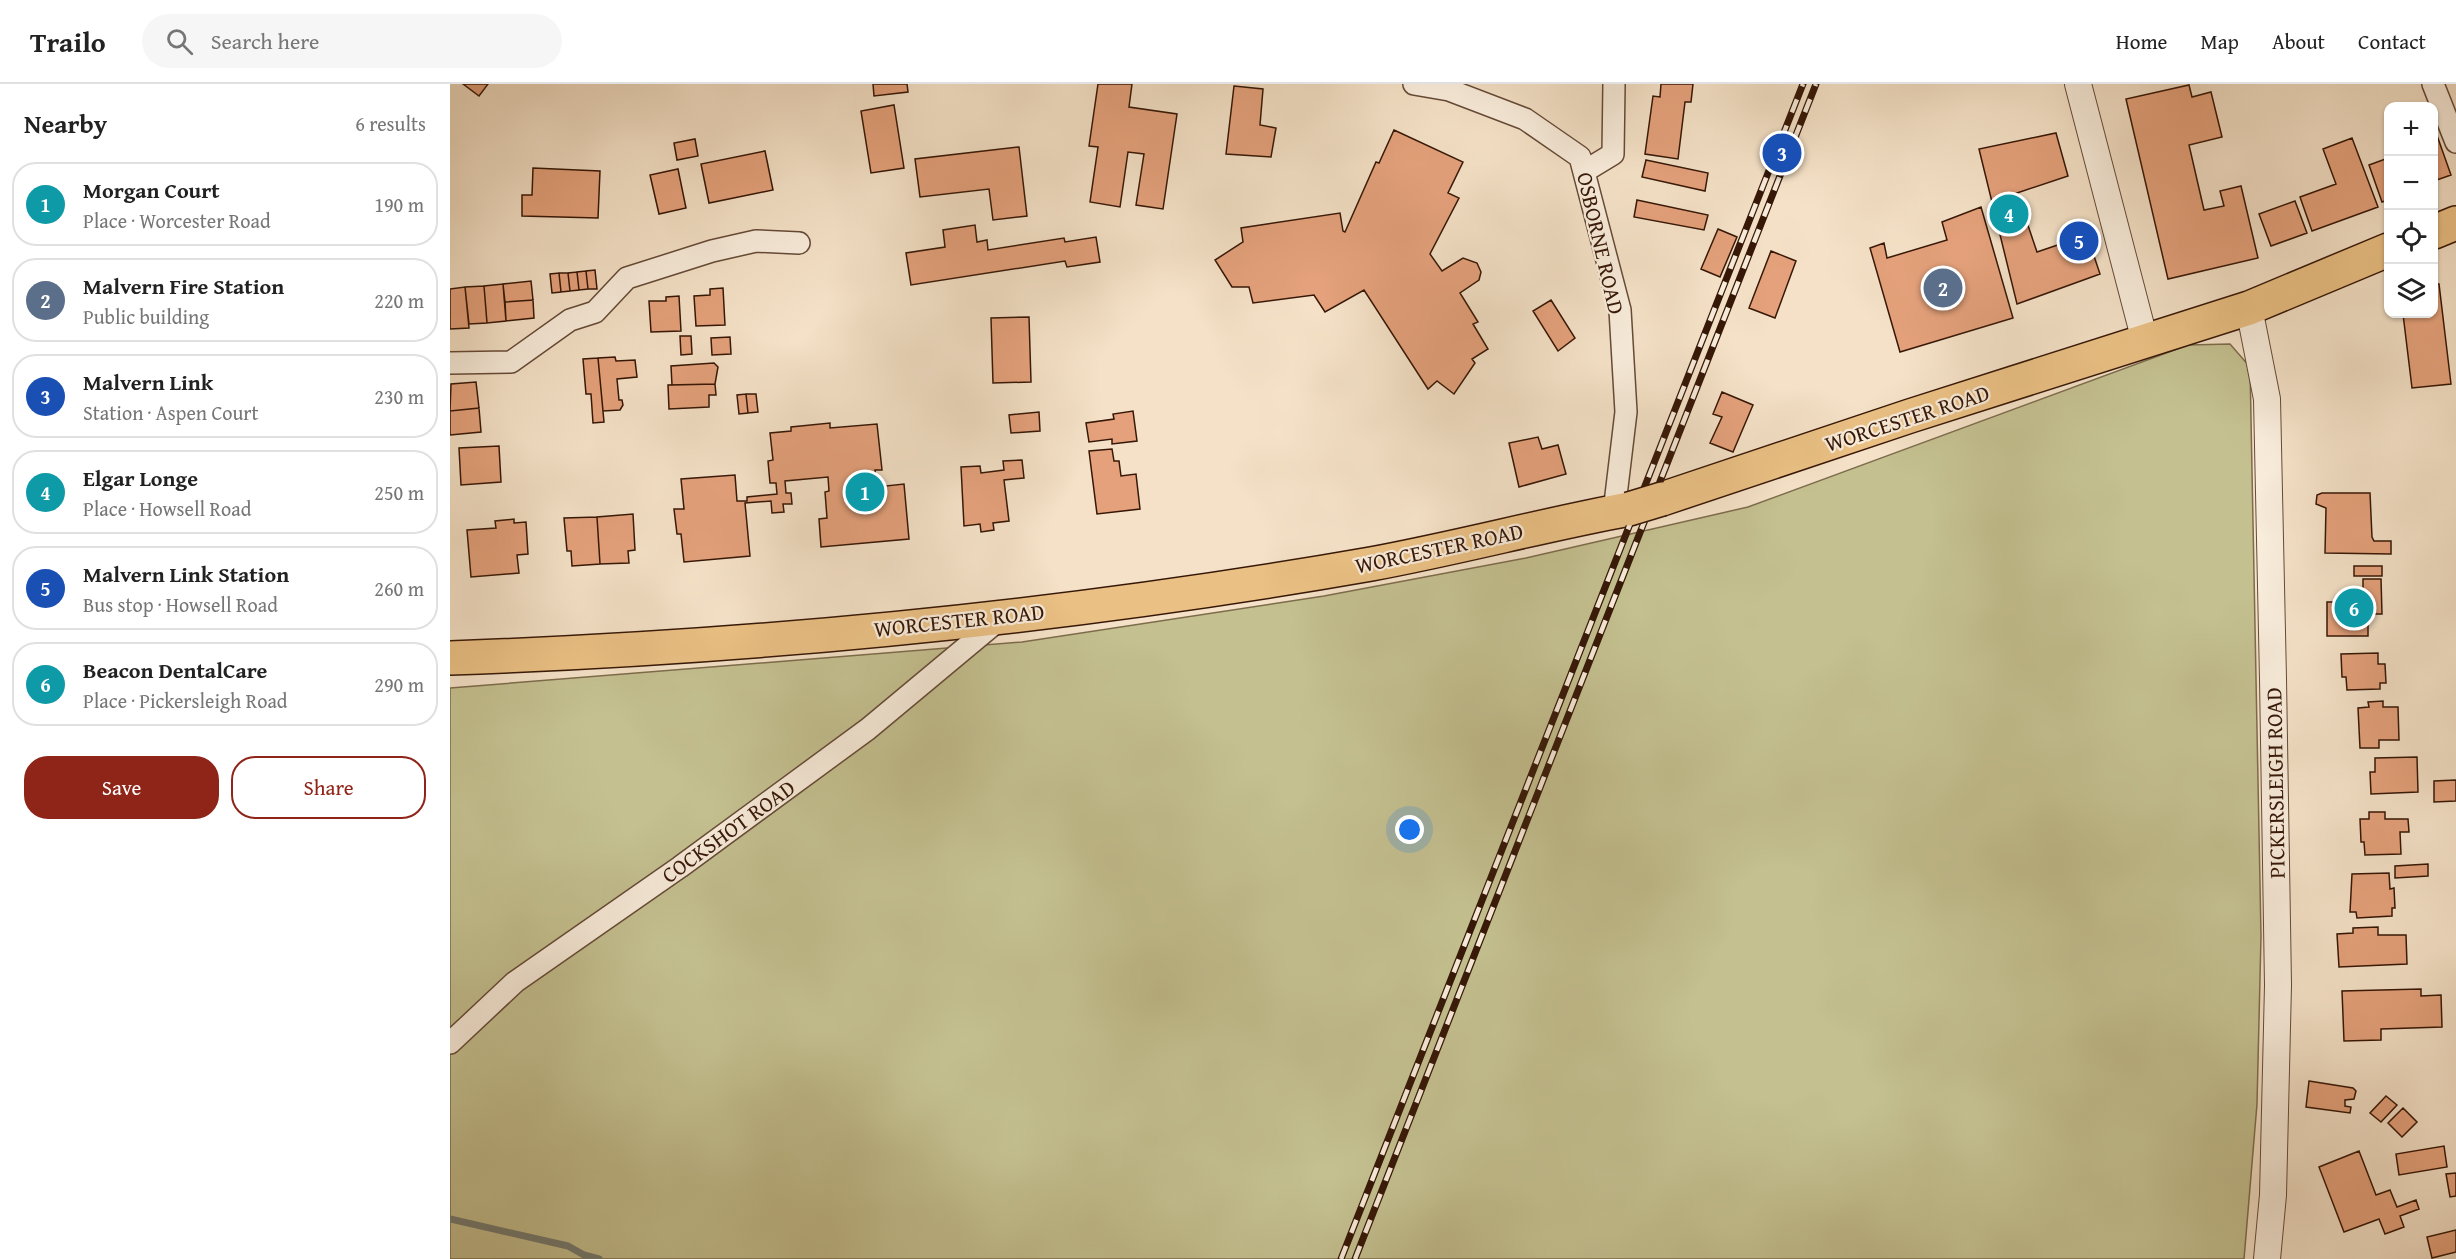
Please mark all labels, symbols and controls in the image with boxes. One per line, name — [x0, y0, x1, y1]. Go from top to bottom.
search box — [142, 14, 562, 68]
text: Trailo — [30, 21, 106, 62]
icon: search — [163, 25, 196, 58]
text: Search here — [211, 25, 319, 57]
text: Home — [2116, 26, 2167, 57]
text: Map — [2200, 26, 2239, 57]
text: About — [2272, 26, 2325, 57]
text: Contact — [2358, 26, 2426, 57]
map controls — [2384, 102, 2438, 318]
button: + — [2384, 102, 2438, 156]
text: Nearby — [24, 104, 107, 143]
text: 6 results — [355, 109, 426, 138]
pin: 3 — [1762, 130, 1802, 176]
button: − — [2384, 156, 2438, 210]
street label: OSBORNE ROAD — [1569, 169, 1633, 317]
text: Morgan Court — [83, 174, 220, 206]
text: 1 — [40, 190, 51, 219]
text: 190 m — [374, 190, 424, 219]
pin: 4 — [1990, 192, 2028, 236]
text: Place · Worcester Road — [83, 206, 271, 235]
button: locate — [2384, 210, 2438, 264]
pin: 5 — [2060, 218, 2098, 264]
button: layers — [2384, 264, 2438, 318]
pin: 2 — [1924, 266, 1962, 310]
text: Malvern Fire Station — [83, 270, 284, 302]
text: 2 — [40, 286, 51, 315]
text: 220 m — [374, 286, 424, 315]
text: Public building — [83, 302, 209, 331]
text: Malvern Link — [83, 366, 213, 398]
street label: WORCESTER ROAD — [1821, 376, 1993, 460]
text: 3 — [40, 382, 51, 411]
text: 230 m — [374, 382, 424, 411]
text: Station · Aspen Court — [83, 398, 259, 427]
text: Elgar Longe — [83, 462, 198, 494]
pin: 1 — [846, 470, 884, 514]
text: 4 — [40, 478, 51, 507]
text: 250 m — [374, 478, 424, 507]
text: Place · Howsell Road — [83, 494, 251, 523]
street label: WORCESTER ROAD — [1352, 515, 1526, 581]
text: Malvern Link Station — [83, 558, 289, 590]
text: 5 — [40, 574, 51, 603]
text: 260 m — [374, 574, 424, 603]
pin: 6 — [2334, 586, 2374, 630]
text: Bus stop · Howsell Road — [83, 590, 278, 619]
street label: WORCESTER ROAD — [872, 595, 1046, 645]
text: Beacon DentalCare — [83, 654, 267, 686]
text: 6 — [40, 670, 51, 699]
text: 290 m — [374, 670, 424, 699]
text: Place · Pickersleigh Road — [83, 686, 288, 715]
street label: PICKERSLEIGH ROAD — [2257, 687, 2293, 879]
button: Save — [24, 756, 219, 819]
button: Share — [231, 756, 426, 819]
street label: COCKSHOT ROAD — [655, 772, 801, 890]
your location — [1395, 815, 1424, 844]

